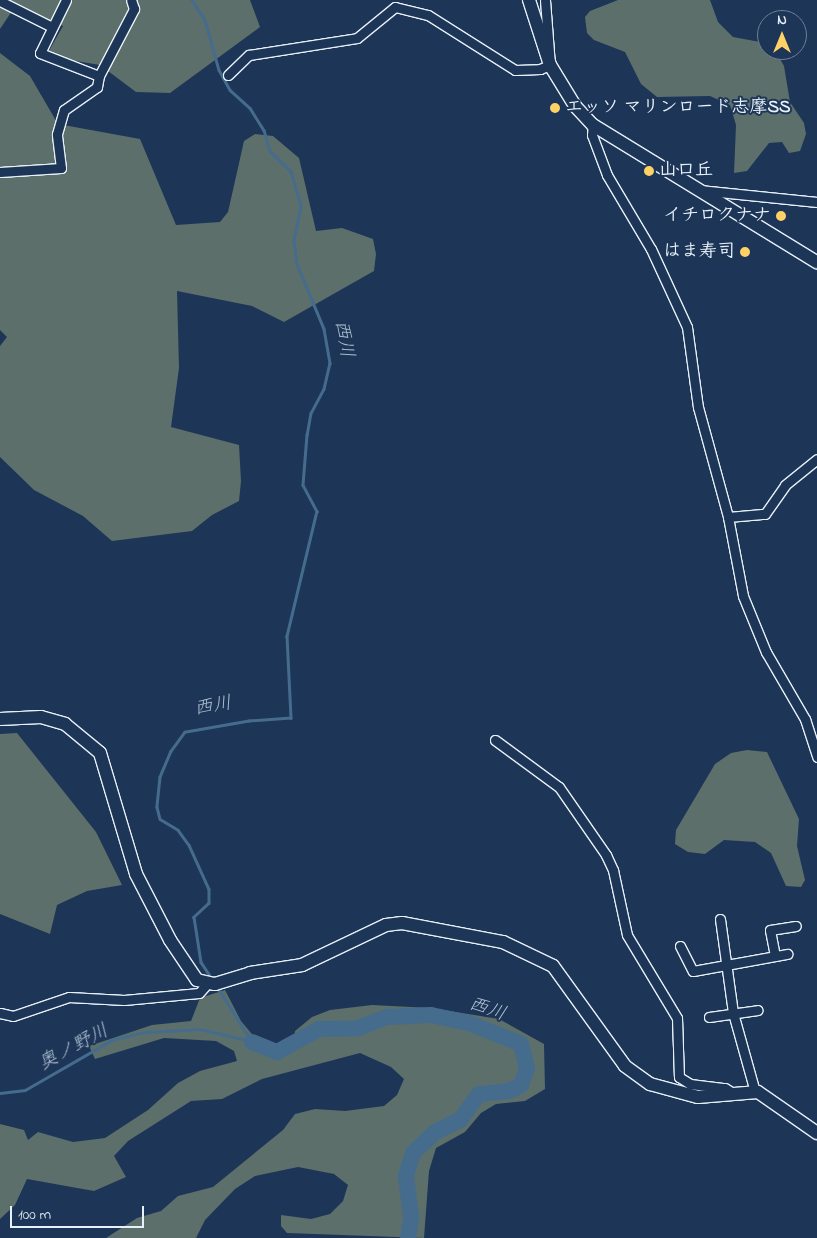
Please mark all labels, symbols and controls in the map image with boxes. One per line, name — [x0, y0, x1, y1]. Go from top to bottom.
north arrow — [757, 10, 807, 60]
text: N — [777, 10, 787, 31]
place label: エッソ マリンロード志摩SS — [565, 97, 791, 119]
marker: エッソ マリンロード志摩SS — [549, 102, 561, 114]
place label: 山口丘 — [659, 160, 713, 182]
marker: 山口丘 — [643, 165, 655, 177]
place label: イチロクナナ — [663, 205, 771, 227]
marker: イチロクナナ — [775, 210, 787, 222]
place label: はま寿司 — [663, 241, 735, 263]
marker: はま寿司 — [739, 246, 751, 258]
water label: 西川 — [328, 318, 358, 360]
water label: 西川 — [192, 692, 234, 722]
water label: 西川 — [465, 993, 509, 1027]
water label: 奥ノ野川 — [35, 1020, 113, 1076]
scale bar — [12, 1196, 146, 1228]
text: 100 m — [18, 1204, 51, 1226]

